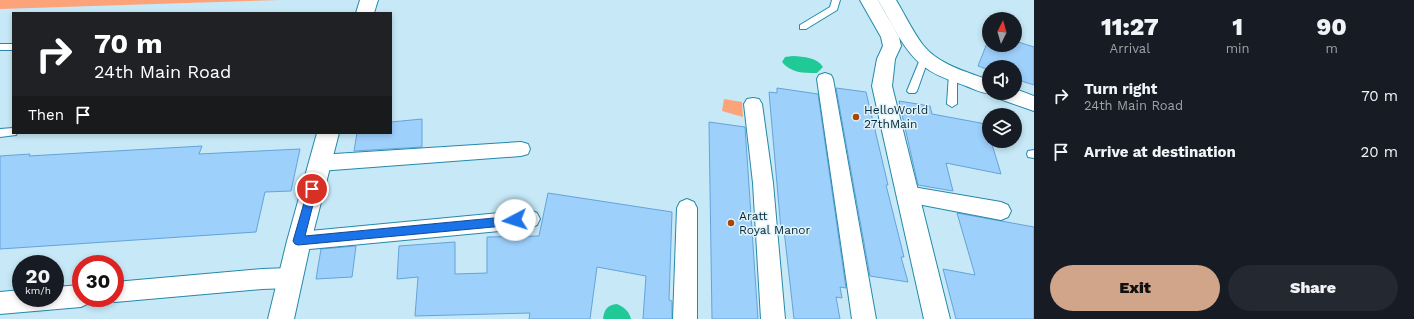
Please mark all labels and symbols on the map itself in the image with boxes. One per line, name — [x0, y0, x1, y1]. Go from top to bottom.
north arrow — [982, 12, 1022, 52]
place label: HelloWorld 27thMain — [864, 103, 928, 131]
marker: HelloWorld 27thMain — [851, 112, 861, 122]
pin — [295, 172, 329, 206]
position arrow — [494, 199, 536, 241]
place label: Aratt Royal Manor — [739, 209, 811, 237]
marker: Aratt Royal Manor — [726, 218, 736, 228]
speed limit sign: 30 — [72, 255, 124, 307]

